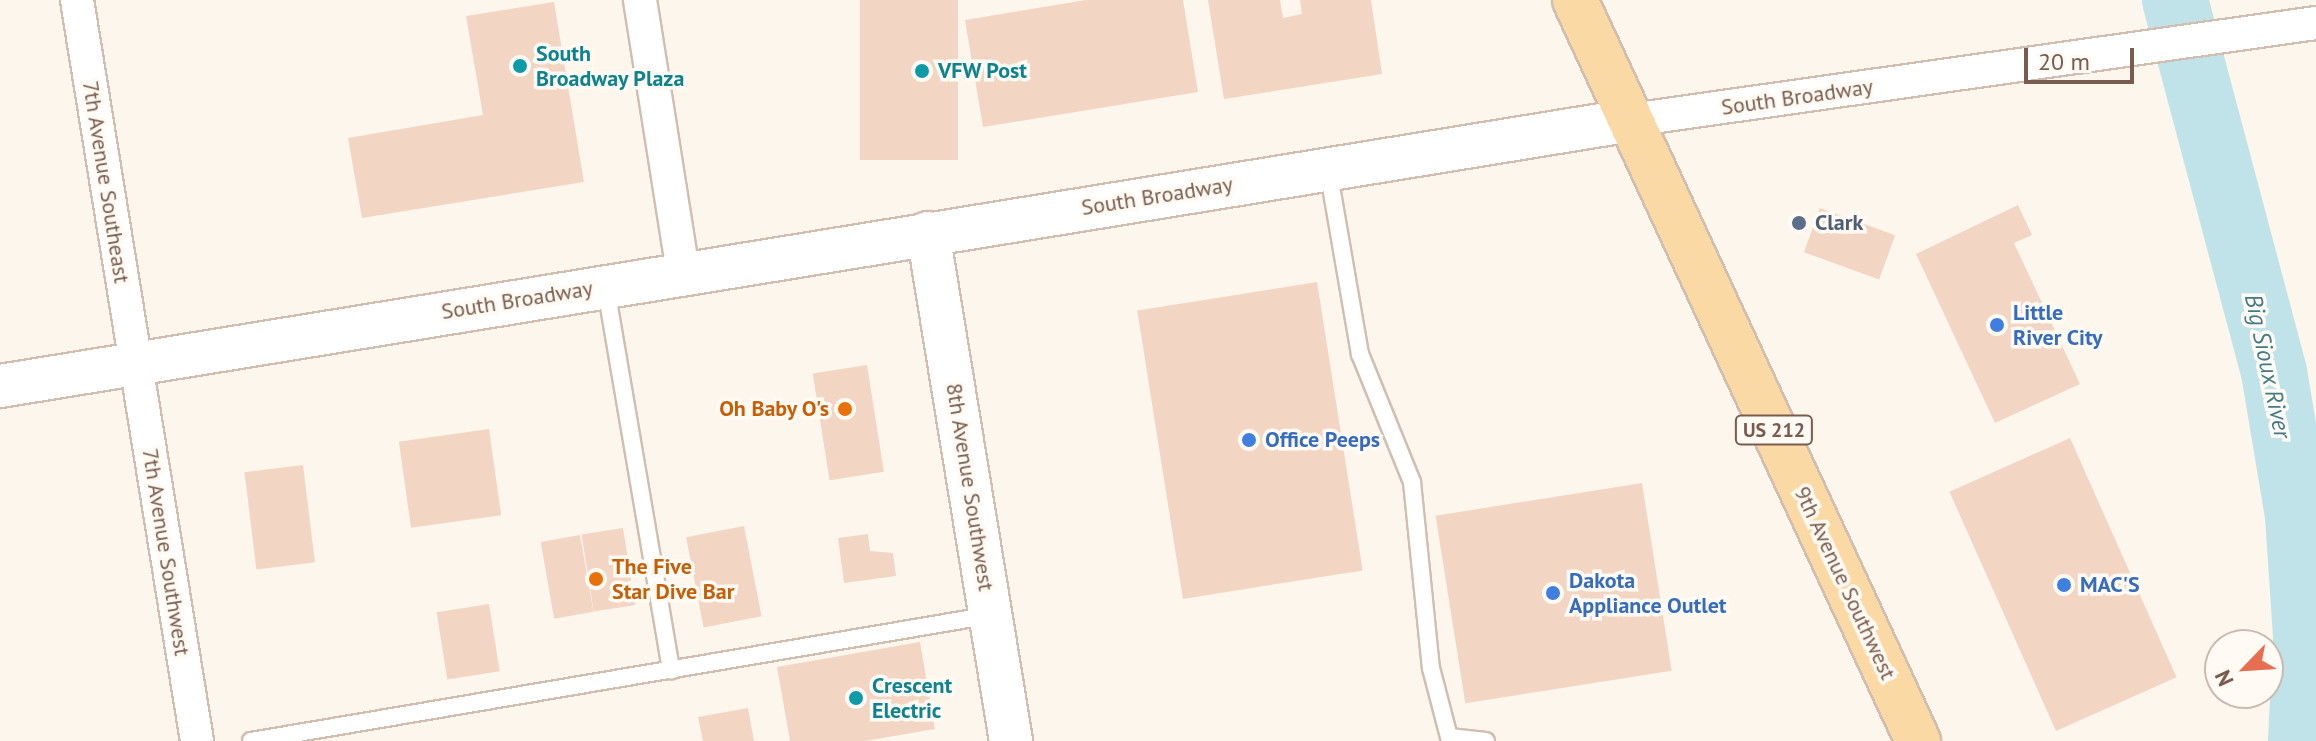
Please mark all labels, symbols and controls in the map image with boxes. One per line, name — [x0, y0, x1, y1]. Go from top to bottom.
scale bar — [2028, 32, 2138, 82]
place label: South Broadway Plaza — [536, 40, 685, 92]
text: 20 m — [2038, 46, 2090, 77]
marker: South Broadway Plaza — [511, 57, 529, 75]
place label: VFW Post — [938, 58, 1028, 84]
marker: VFW Post — [913, 62, 931, 80]
street label: South Broadway — [1719, 73, 1875, 121]
street label: 7th Avenue Southeast — [77, 79, 135, 285]
street label: South Broadway — [1079, 171, 1235, 221]
place label: Clark — [1815, 210, 1863, 236]
marker: Clark — [1790, 214, 1808, 232]
street label: South Broadway — [439, 275, 595, 325]
water label: Big Sioux River — [2239, 291, 2297, 441]
place label: Little River City — [2013, 299, 2103, 350]
marker: Little River City — [1988, 316, 2006, 334]
street label: 8th Avenue Southwest — [940, 381, 1000, 593]
place label: Oh Baby O's — [718, 396, 829, 422]
marker: Oh Baby O's — [836, 400, 854, 418]
road number: US 212 — [1734, 414, 1814, 446]
place label: Office Peeps — [1265, 427, 1380, 453]
marker: Office Peeps — [1240, 431, 1258, 449]
street label: 7th Avenue Southwest — [137, 446, 195, 658]
street label: 9th Avenue Southwest — [1789, 482, 1901, 684]
place label: The Five Star Dive Bar — [612, 553, 734, 604]
place label: Dakota Appliance Outlet — [1569, 567, 1727, 618]
marker: The Five Star Dive Bar — [587, 570, 605, 588]
place label: MAC'S — [2080, 572, 2140, 598]
marker: MAC'S — [2055, 576, 2073, 594]
marker: Dakota Appliance Outlet — [1544, 584, 1562, 602]
north arrow — [2204, 629, 2284, 709]
text: N — [2208, 666, 2240, 691]
place label: Crescent Electric — [872, 672, 952, 724]
marker: Crescent Electric — [847, 689, 865, 707]

